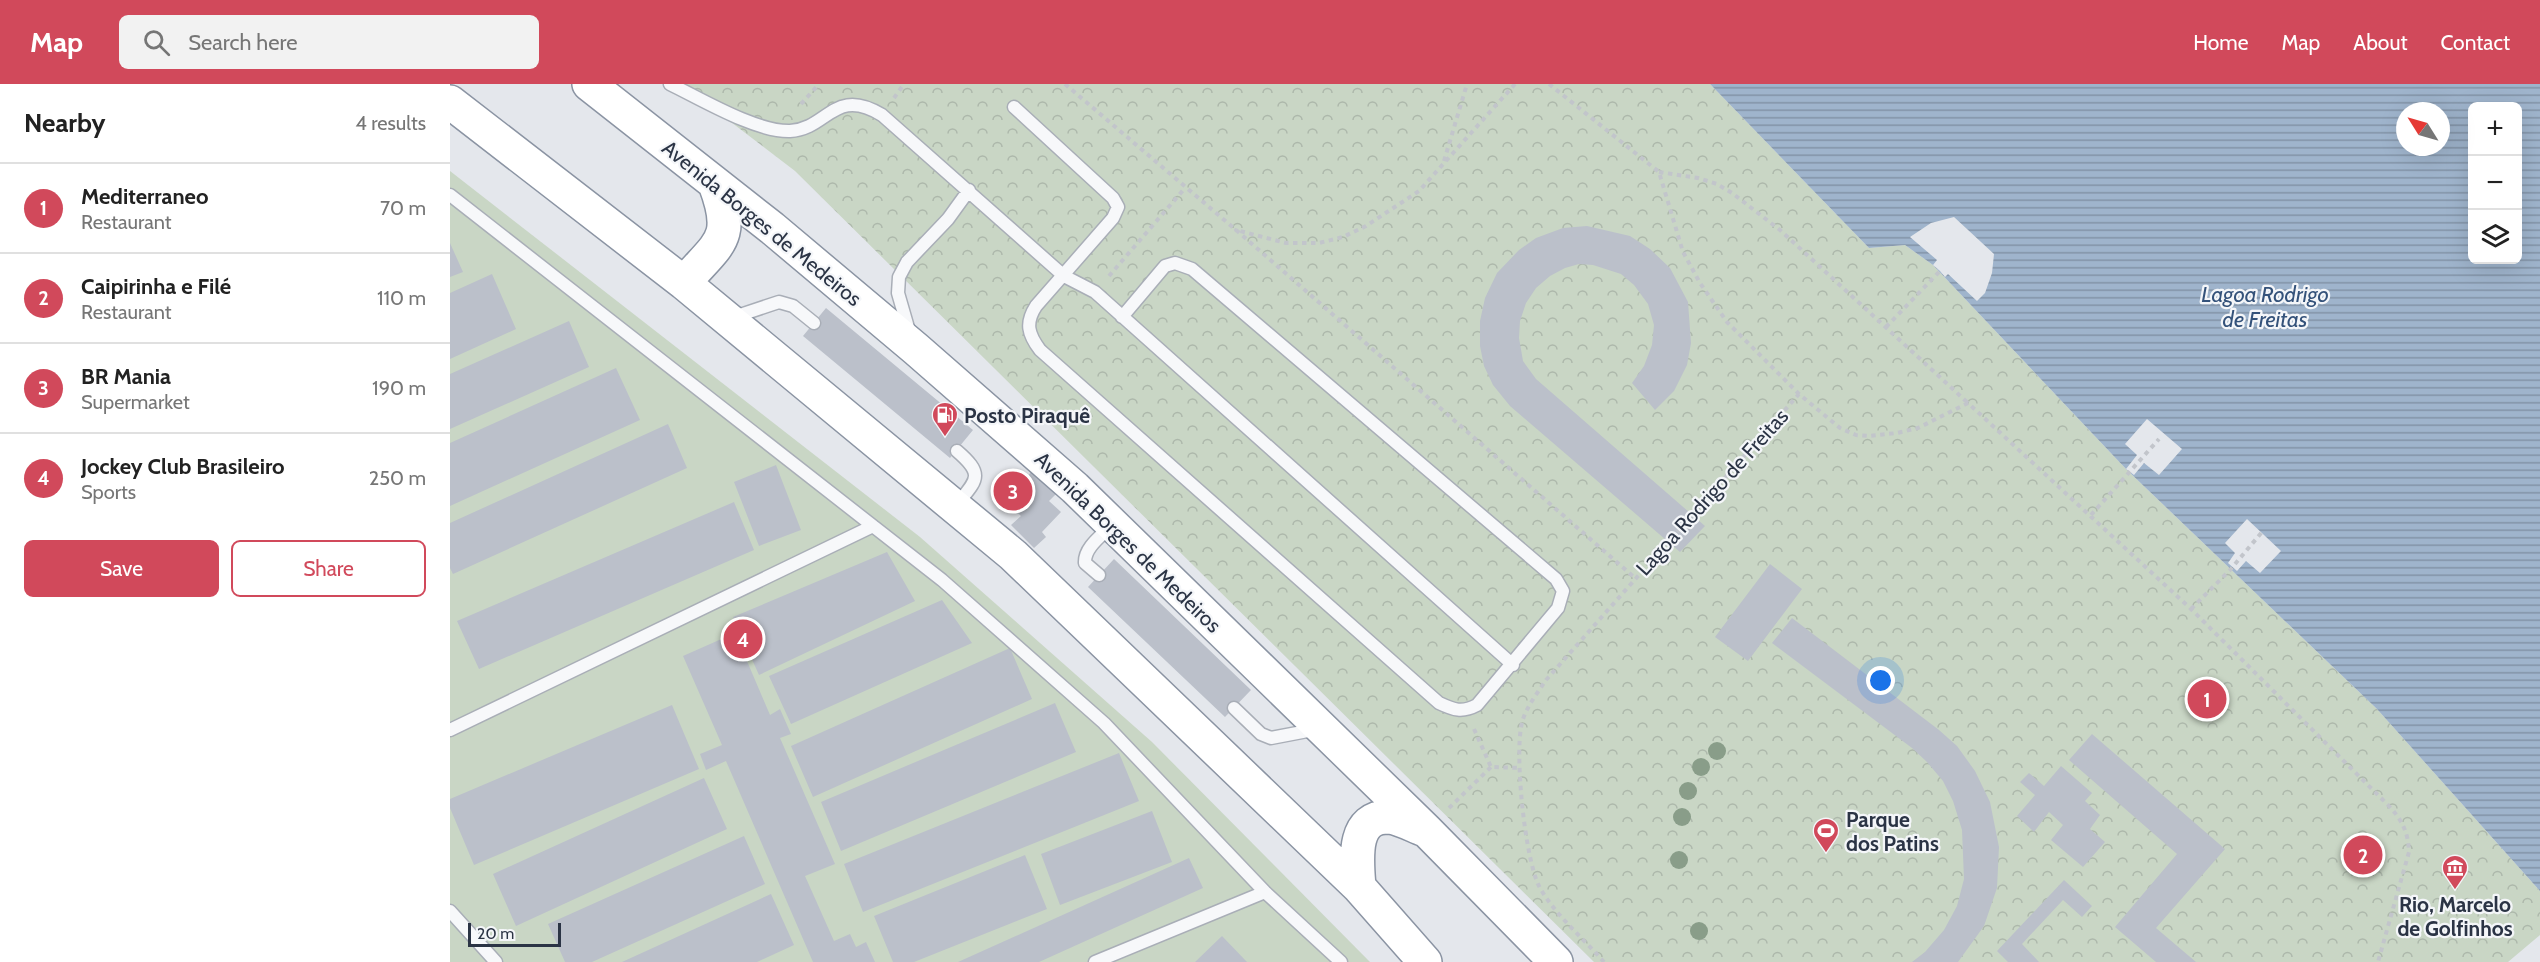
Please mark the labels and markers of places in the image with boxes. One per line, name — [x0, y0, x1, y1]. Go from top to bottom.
fuel station icon: Posto Piraquê — [930, 400, 960, 438]
place label: Posto Piraquê — [964, 403, 1090, 428]
pin: 3 — [994, 468, 1032, 514]
pin: 4 — [724, 616, 762, 662]
pin: 1 — [2188, 676, 2226, 722]
place label: Parque dos Patins — [1846, 807, 1939, 856]
sports icon: Parque dos Patins — [1811, 816, 1841, 854]
pin: 2 — [2344, 832, 2382, 878]
museum icon: Rio, Marcelo de Golfinhos — [2440, 853, 2470, 891]
place label: Rio, Marcelo de Golfinhos — [2397, 892, 2513, 941]

